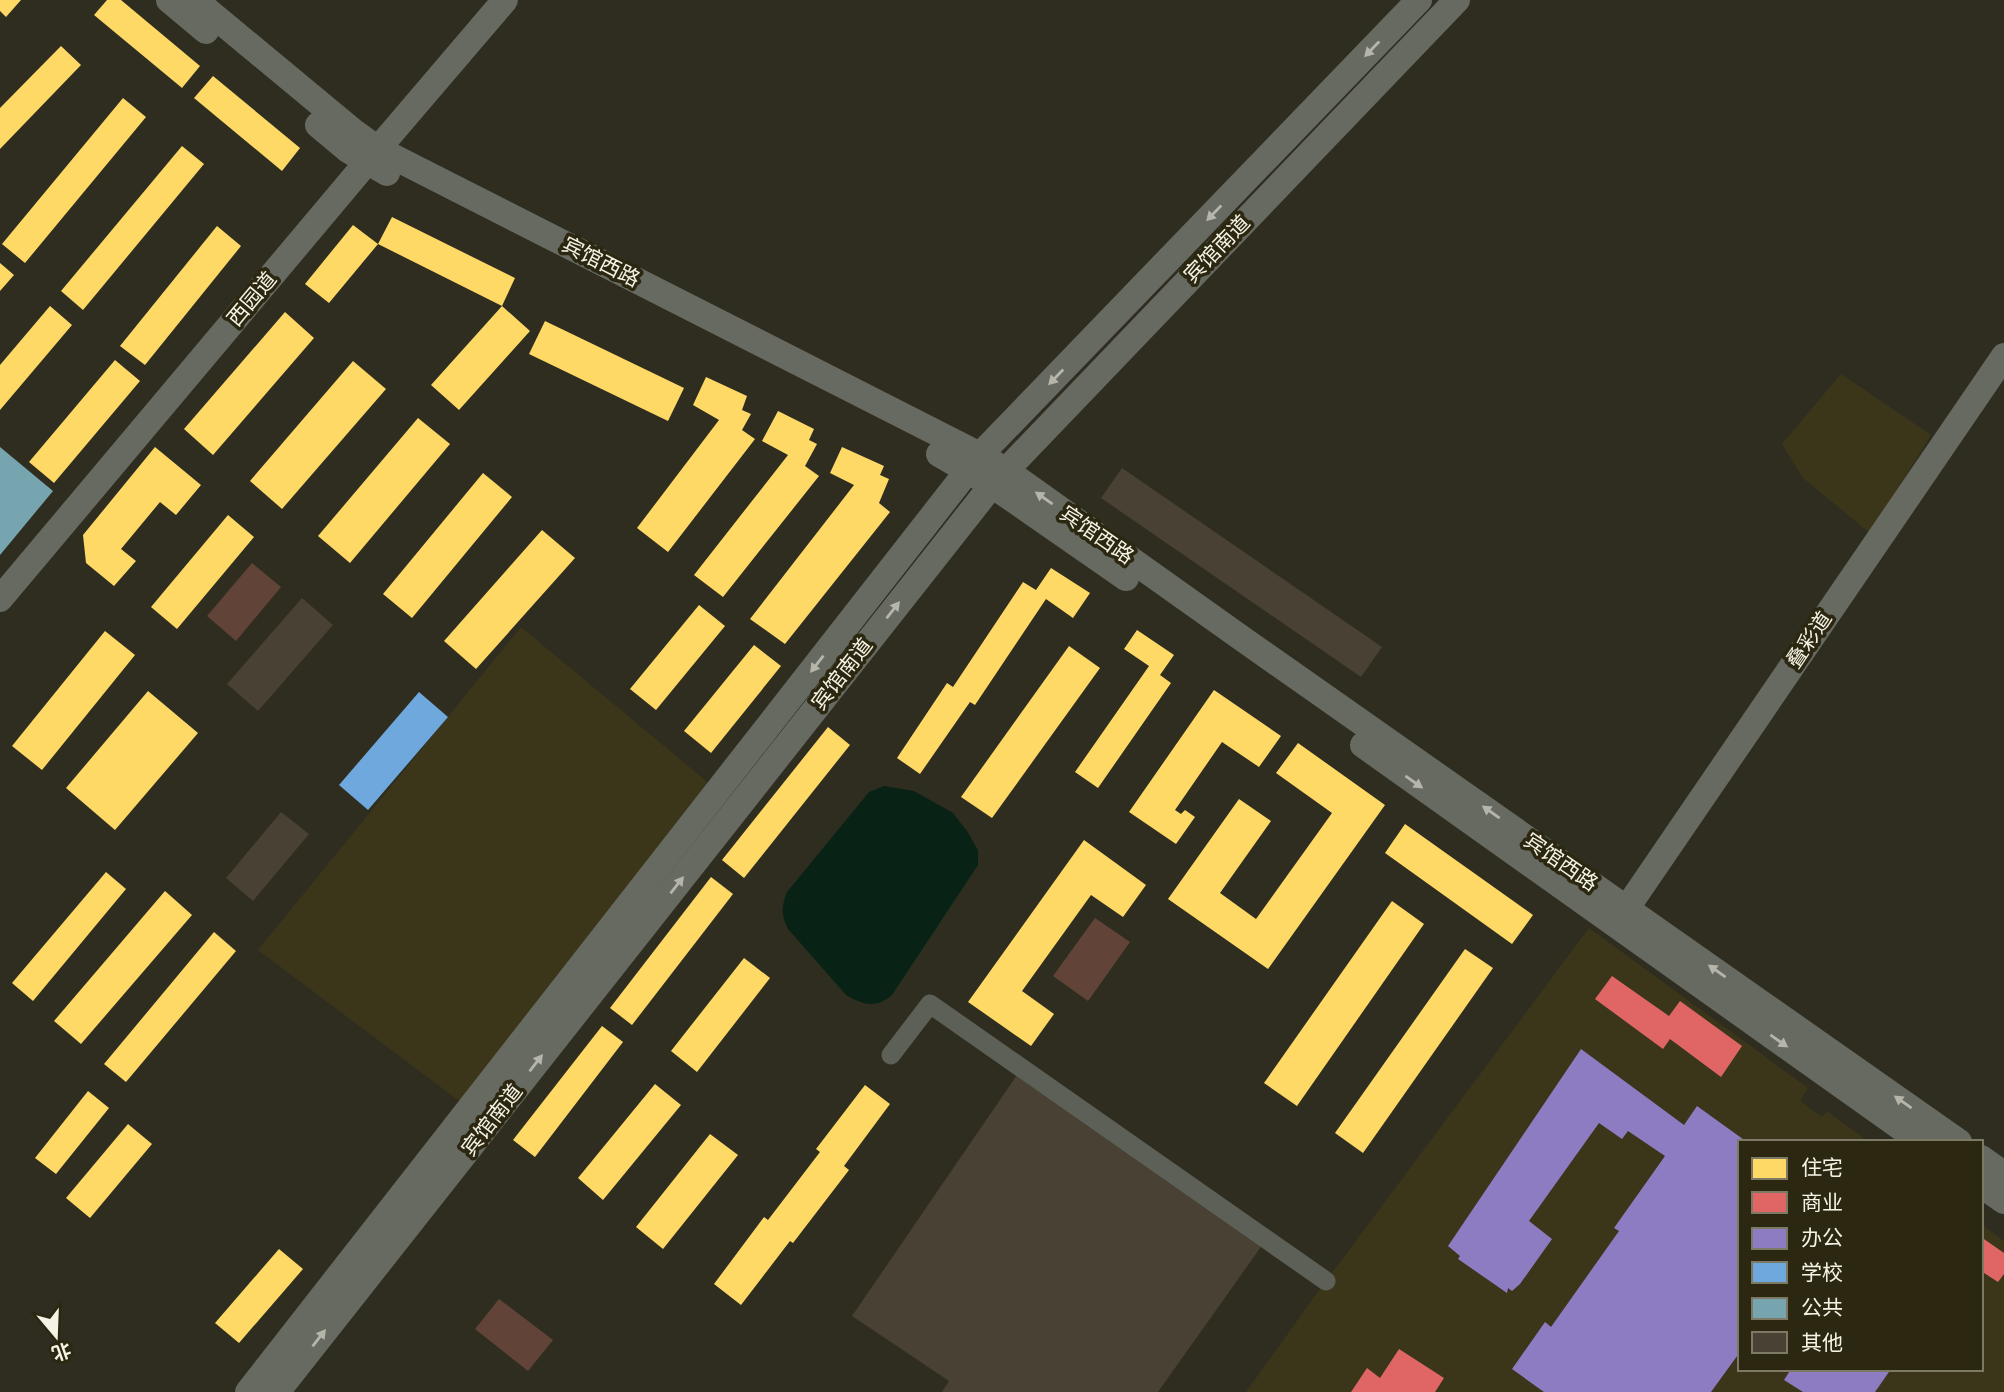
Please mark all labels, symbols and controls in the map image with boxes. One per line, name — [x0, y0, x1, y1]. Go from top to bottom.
one-way arrow — [1364, 40, 1380, 57]
one-way arrow — [1206, 204, 1222, 221]
street label: 宾馆南道 — [1178, 209, 1255, 288]
street label: 宾馆西路 — [558, 230, 645, 292]
street label: 西园道 — [221, 266, 281, 331]
one-way arrow — [1049, 368, 1065, 385]
one-way arrow — [1035, 491, 1053, 505]
street label: 宾馆西路 — [1056, 499, 1139, 569]
one-way arrow — [886, 601, 901, 619]
street label: 叠彩道 — [1780, 606, 1837, 673]
street label: 宾馆南道 — [805, 632, 877, 714]
one-way arrow — [809, 655, 824, 673]
one-way arrow — [1405, 775, 1423, 789]
one-way arrow — [1482, 805, 1500, 819]
street label: 宾馆西路 — [1520, 826, 1603, 896]
one-way arrow — [669, 876, 684, 894]
one-way arrow — [1708, 964, 1726, 978]
one-way arrow — [1770, 1034, 1788, 1048]
one-way arrow — [528, 1055, 543, 1073]
street label: 宾馆南道 — [455, 1078, 527, 1160]
one-way arrow — [1894, 1095, 1912, 1109]
legend — [1738, 1140, 1983, 1371]
text: 住宅 — [1801, 1154, 1843, 1180]
text: 商业 — [1801, 1189, 1843, 1215]
text: 办公 — [1801, 1224, 1843, 1250]
text: 学校 — [1801, 1259, 1843, 1285]
text: 公共 — [1801, 1294, 1843, 1320]
north arrow — [21, 1301, 91, 1371]
text: 其他 — [1801, 1329, 1843, 1355]
one-way arrow — [312, 1330, 327, 1348]
text: 北 — [49, 1338, 74, 1367]

